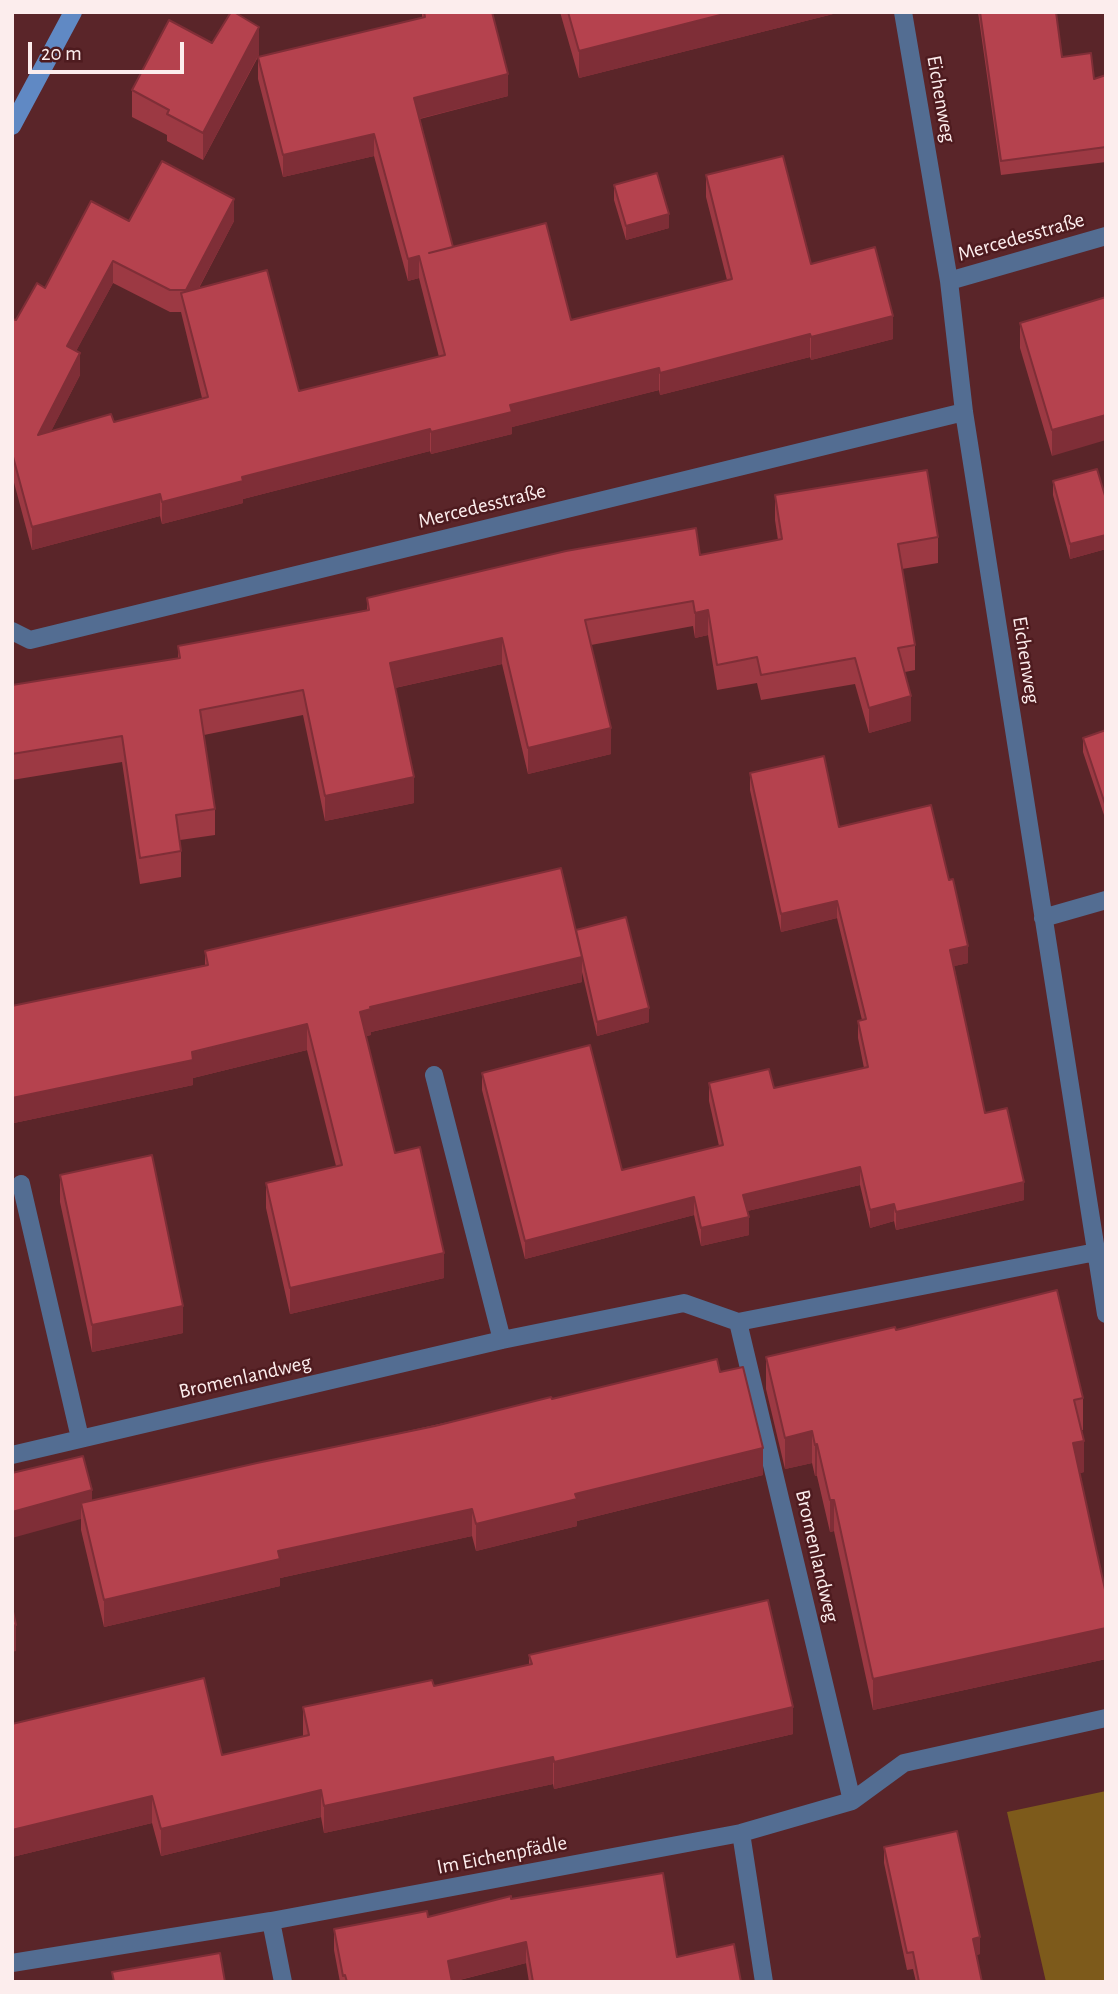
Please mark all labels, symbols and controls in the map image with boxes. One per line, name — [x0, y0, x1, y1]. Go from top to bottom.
scale bar — [32, 28, 187, 72]
text: 20 m — [41, 43, 82, 64]
street label: Eichenweg — [921, 54, 961, 144]
street label: Mercedesstraße — [955, 207, 1087, 267]
street label: Mercedesstraße — [416, 478, 548, 534]
street label: Eichenweg — [1007, 615, 1045, 705]
street label: Bromenlandweg — [176, 1350, 314, 1404]
street label: Bromenlandweg — [790, 1487, 844, 1625]
street label: Im Eichenpfädle — [435, 1830, 569, 1880]

